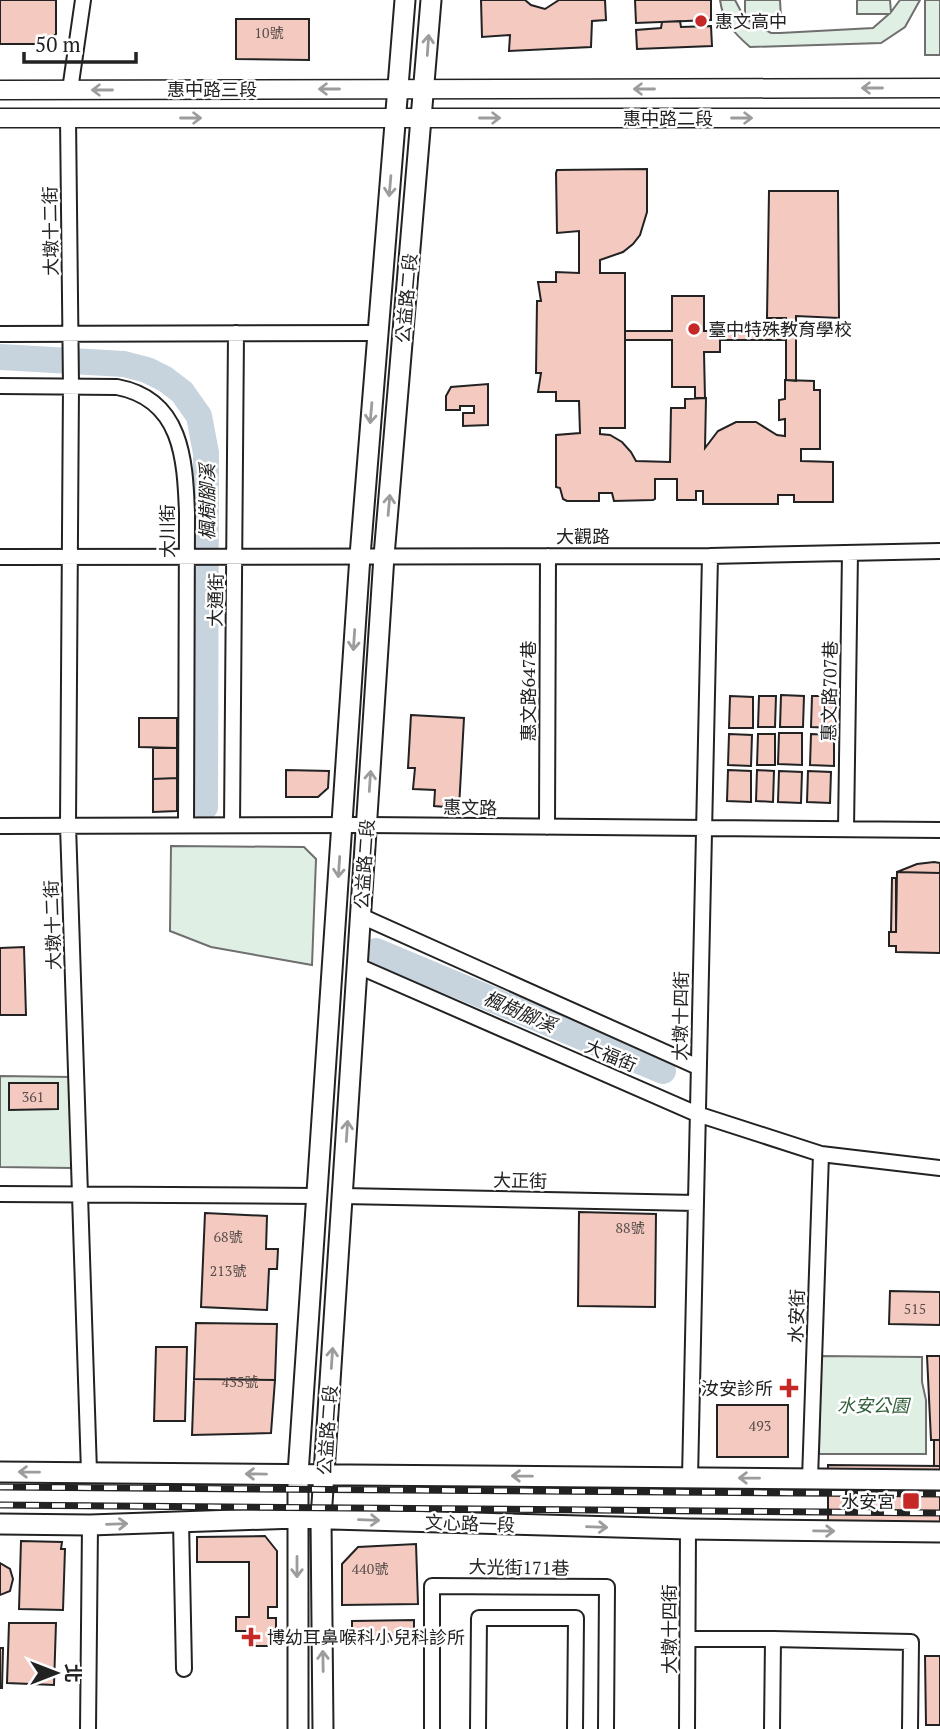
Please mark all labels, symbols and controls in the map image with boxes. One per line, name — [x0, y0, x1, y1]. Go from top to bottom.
place label: 惠文高中 — [715, 9, 787, 33]
marker: 惠文高中 — [693, 13, 709, 29]
scale bar — [24, 21, 136, 65]
house number: 10號 — [255, 23, 283, 42]
text: 50 m — [35, 30, 81, 58]
one-way arrow — [422, 34, 435, 56]
street label: 惠中路三段 — [167, 77, 257, 101]
one-way arrow — [861, 81, 884, 95]
one-way arrow — [318, 82, 341, 96]
one-way arrow — [633, 82, 656, 96]
one-way arrow — [91, 83, 114, 97]
street label: 惠中路二段 — [623, 106, 713, 130]
one-way arrow — [179, 111, 202, 125]
one-way arrow — [478, 111, 501, 125]
one-way arrow — [730, 111, 753, 125]
one-way arrow — [383, 174, 396, 197]
street label: 大墩十二街 — [37, 186, 63, 276]
street label: 公益路二段 — [390, 252, 422, 344]
place label: 臺中特殊教育學校 — [708, 317, 852, 341]
marker: 臺中特殊教育學校 — [686, 321, 702, 337]
one-way arrow — [364, 401, 377, 424]
water label: 楓樹腳溪 — [194, 461, 219, 540]
one-way arrow — [383, 495, 396, 517]
street label: 大川街 — [155, 504, 179, 558]
street label: 大觀路 — [556, 524, 610, 548]
street label: 大通街 — [203, 573, 227, 627]
one-way arrow — [347, 628, 360, 651]
street label: 惠文路707巷 — [816, 640, 842, 742]
street label: 惠文路647巷 — [516, 641, 540, 741]
one-way arrow — [364, 771, 377, 793]
street label: 惠文路 — [443, 795, 497, 819]
street label: 公益路二段 — [349, 818, 379, 910]
one-way arrow — [332, 855, 345, 878]
street label: 大墩十二街 — [38, 880, 66, 970]
street label: 大墩十四街 — [667, 971, 693, 1061]
water label: 楓樹腳溪 — [480, 985, 563, 1039]
street label: 大福街 — [581, 1033, 641, 1077]
house number: 361 — [22, 1087, 44, 1106]
one-way arrow — [341, 1120, 354, 1142]
street label: 大正街 — [493, 1168, 547, 1192]
house number: 88號 — [616, 1218, 644, 1237]
house number: 68號 — [214, 1227, 242, 1246]
house number: 213號 — [210, 1261, 246, 1280]
street label: 水安街 — [783, 1289, 809, 1343]
house number: 515 — [904, 1299, 926, 1318]
one-way arrow — [326, 1347, 339, 1369]
house number: 435號 — [222, 1372, 258, 1391]
place label: 汝安診所 — [701, 1376, 773, 1400]
marker: 汝安診所 — [779, 1378, 799, 1398]
street label: 公益路二段 — [312, 1384, 342, 1476]
park label: 水安公園 — [837, 1393, 912, 1417]
house number: 493 — [749, 1416, 771, 1435]
one-way arrow — [17, 1465, 40, 1479]
one-way arrow — [245, 1467, 268, 1481]
one-way arrow — [511, 1469, 534, 1483]
one-way arrow — [738, 1471, 761, 1485]
place label: 水安宮 — [841, 1489, 895, 1513]
marker: 水安宮 — [901, 1491, 921, 1511]
street label: 文心路一段 — [425, 1509, 515, 1537]
one-way arrow — [357, 1514, 380, 1527]
one-way arrow — [105, 1517, 128, 1530]
one-way arrow — [585, 1520, 608, 1533]
one-way arrow — [812, 1524, 835, 1538]
street label: 大光街171巷 — [468, 1554, 570, 1580]
one-way arrow — [290, 1555, 304, 1578]
house number: 440號 — [352, 1559, 388, 1578]
street label: 大墩十四街 — [657, 1584, 681, 1674]
place label: 博幼耳鼻喉科小兒科診所 — [267, 1625, 465, 1649]
marker: 博幼耳鼻喉科小兒科診所 — [241, 1627, 261, 1647]
north arrow — [21, 1638, 91, 1708]
one-way arrow — [316, 1650, 330, 1673]
text: 北 — [61, 1663, 86, 1683]

